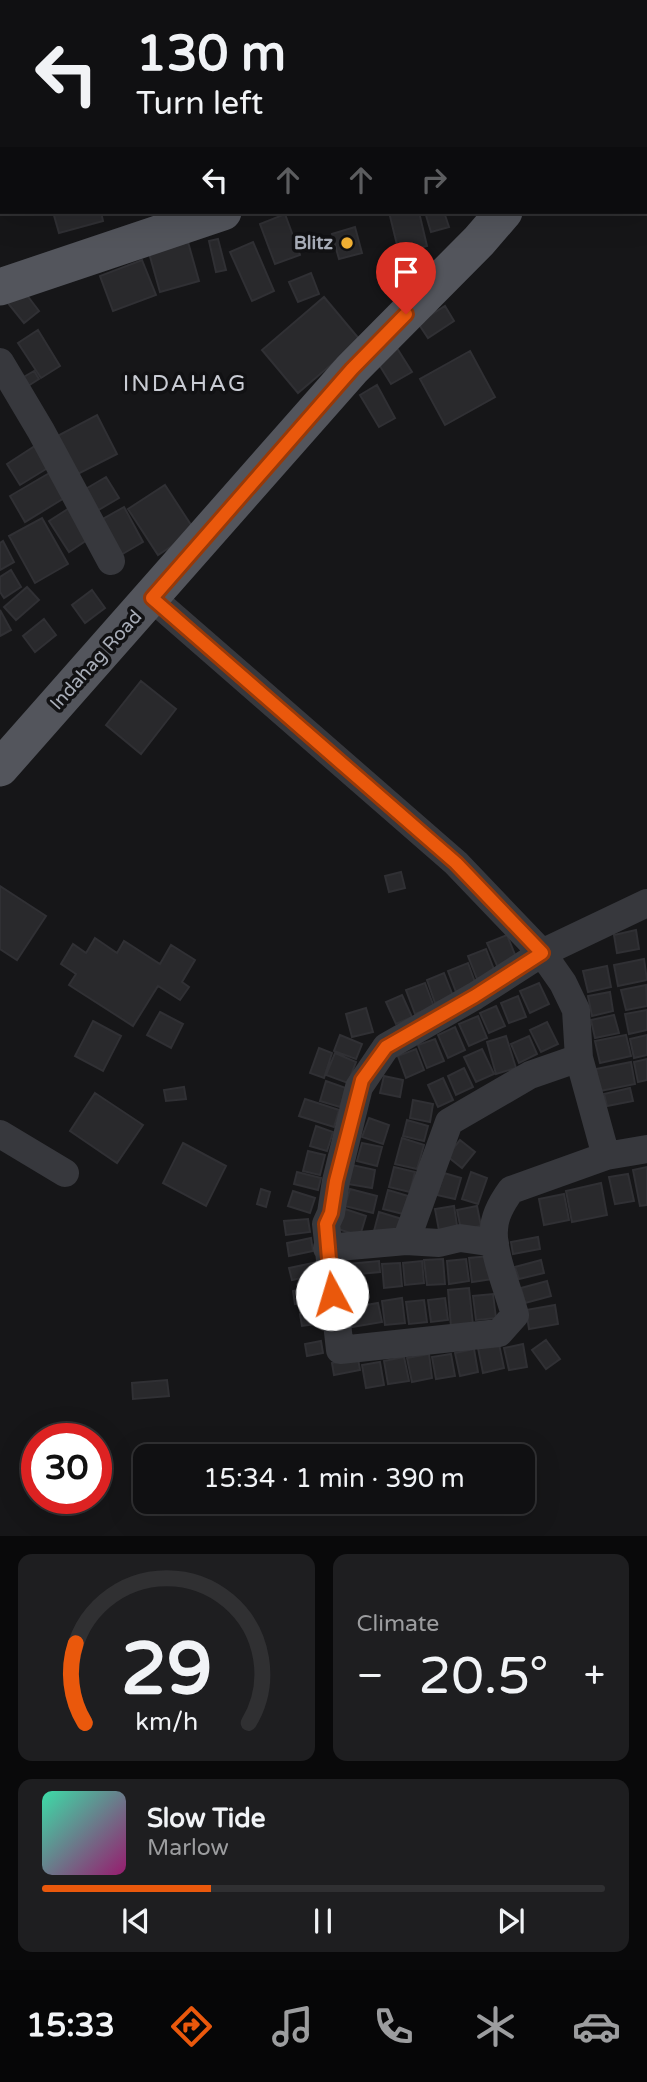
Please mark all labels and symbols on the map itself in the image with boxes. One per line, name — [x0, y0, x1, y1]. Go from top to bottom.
place label: Blitz — [294, 232, 334, 254]
marker: Blitz — [339, 235, 355, 251]
pin — [376, 242, 436, 314]
district label: INDAHAG — [123, 370, 247, 398]
street label: Indahag Road — [46, 606, 146, 714]
position arrow — [295, 1257, 369, 1331]
speed limit sign: 30 — [21, 1423, 112, 1514]

